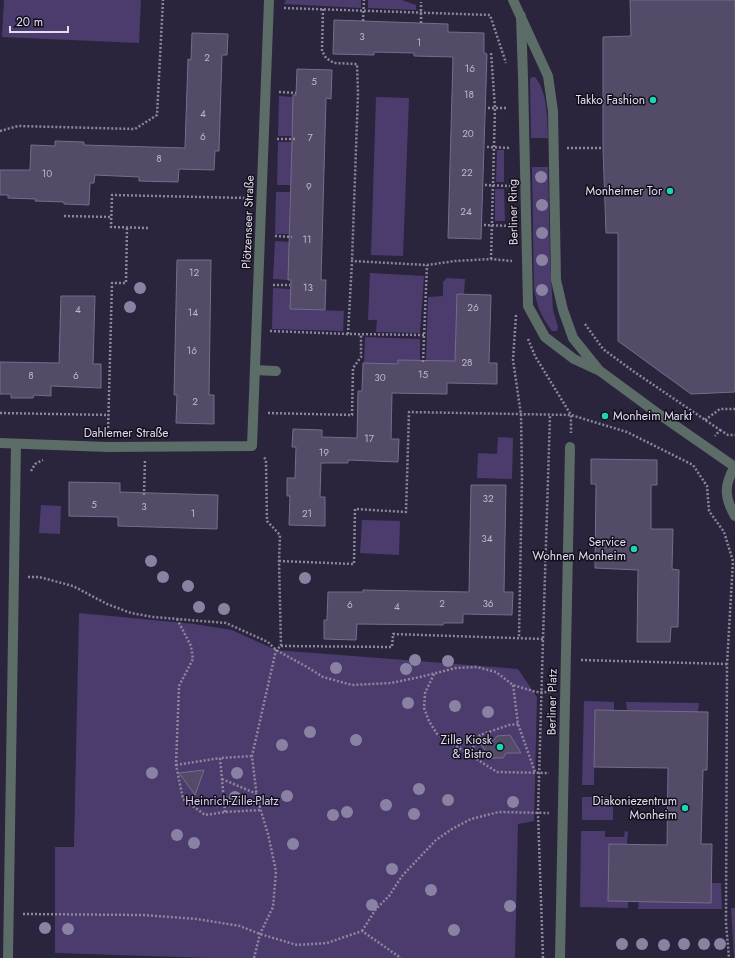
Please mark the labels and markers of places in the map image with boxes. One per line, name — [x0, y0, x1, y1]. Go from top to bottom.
place label: Takko Fashion — [576, 91, 645, 109]
marker: Takko Fashion — [648, 95, 658, 105]
place label: Monheimer Tor — [586, 182, 663, 200]
marker: Monheimer Tor — [665, 186, 675, 196]
place label: Monheim Markt — [613, 407, 692, 425]
marker: Monheim Markt — [600, 411, 610, 421]
place label: Service Wohnen Monheim — [532, 533, 626, 565]
marker: Service Wohnen Monheim — [629, 544, 639, 554]
place label: Zille Kiosk & Bistro — [440, 731, 493, 763]
marker: Zille Kiosk & Bistro — [495, 742, 505, 752]
place label: Diakoniezentrum Monheim — [592, 792, 677, 824]
marker: Diakoniezentrum Monheim — [680, 803, 690, 813]

